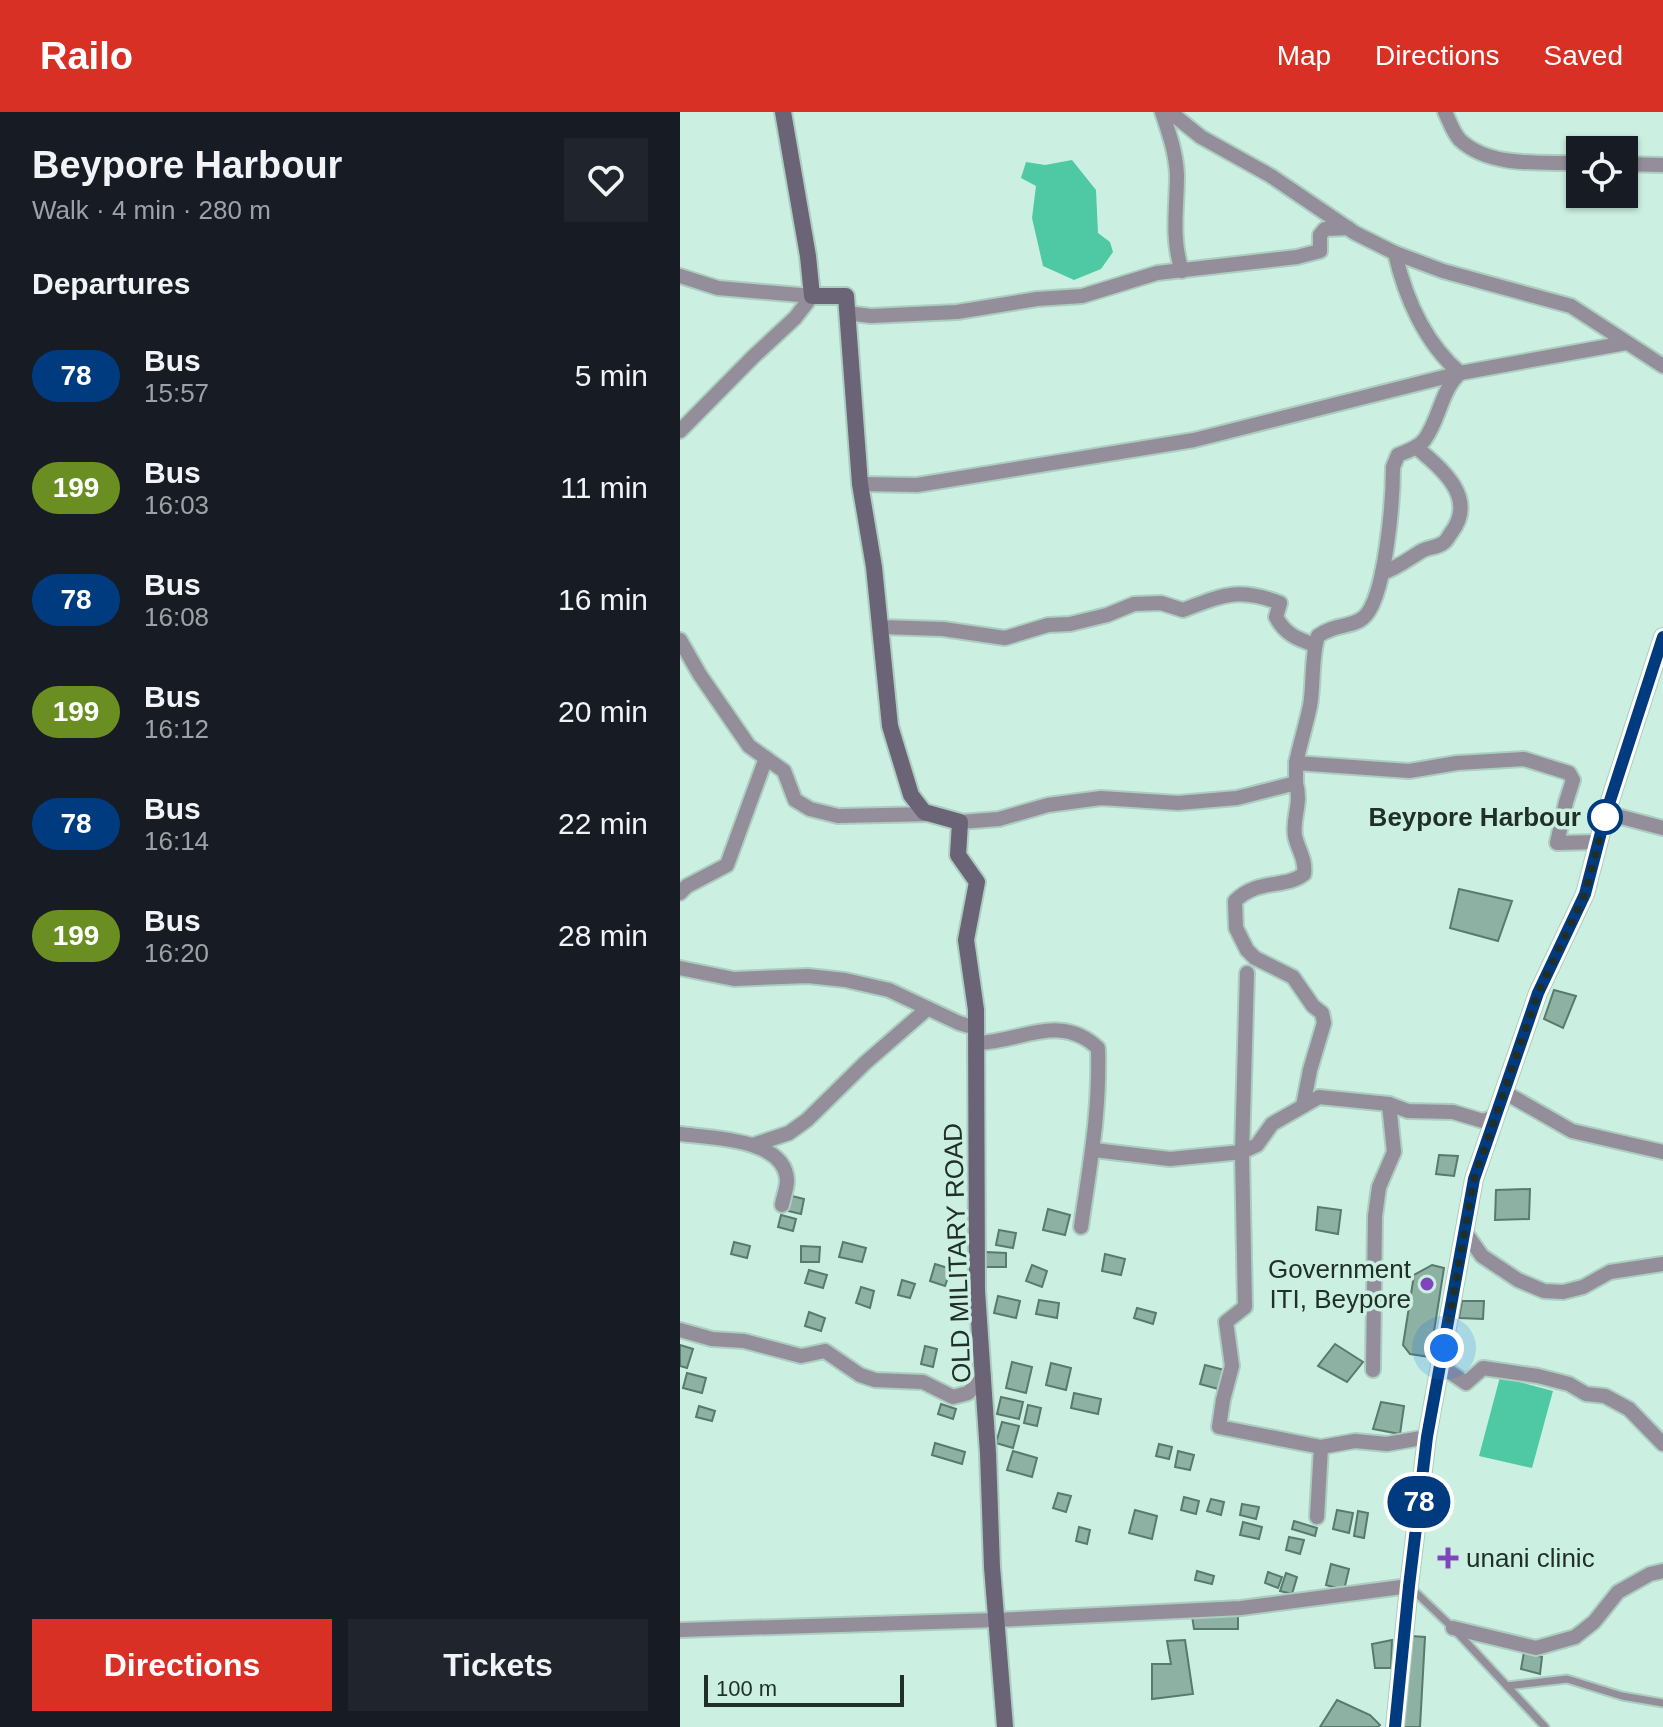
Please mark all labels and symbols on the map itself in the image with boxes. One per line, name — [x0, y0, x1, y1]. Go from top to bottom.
marker: Beypore Harbour — [1588, 800, 1622, 834]
place label: Beypore Harbour — [1369, 802, 1581, 832]
street label: OLD MILITARY ROAD — [937, 1123, 977, 1383]
place label: Government ITI, Beypore — [1268, 1254, 1412, 1314]
marker: Government ITI, Beypore — [1418, 1275, 1436, 1293]
your location — [1424, 1328, 1464, 1368]
line badge: 78 — [1383, 1476, 1455, 1528]
place label: unani clinic — [1466, 1543, 1595, 1573]
marker: unani clinic — [1437, 1547, 1459, 1569]
scale bar — [704, 1671, 904, 1707]

